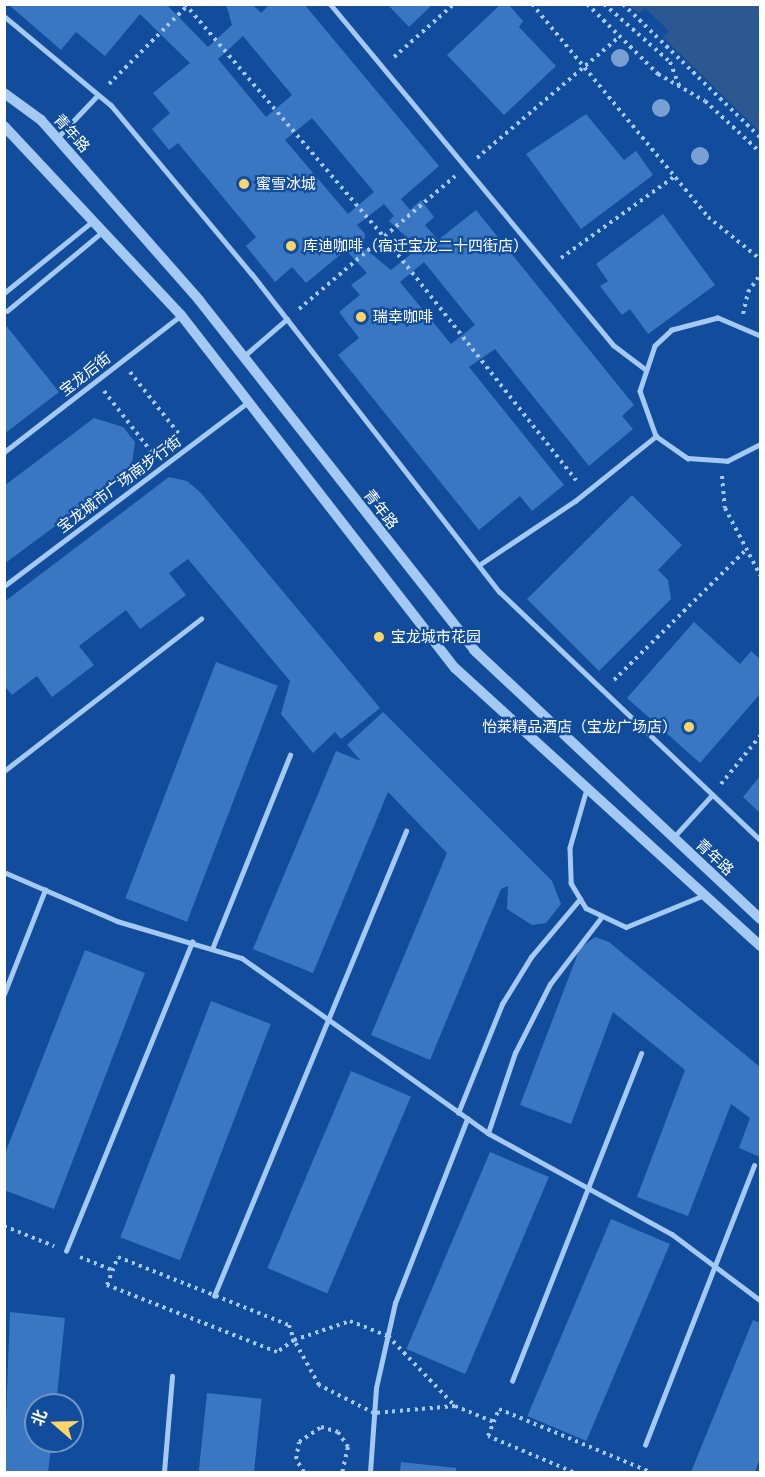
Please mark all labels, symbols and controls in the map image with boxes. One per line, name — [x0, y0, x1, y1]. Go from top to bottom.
street label: 青年路 — [50, 110, 94, 156]
place label: 蜜雪冰城 — [256, 175, 316, 193]
marker: 蜜雪冰城 — [237, 177, 251, 191]
place label: 库迪咖啡（宿迁宝龙二十四街店） — [303, 237, 528, 255]
marker: 库迪咖啡（宿迁宝龙二十四街店） — [284, 239, 298, 253]
place label: 瑞幸咖啡 — [373, 308, 433, 326]
marker: 瑞幸咖啡 — [354, 310, 368, 324]
street label: 宝龙后街 — [56, 348, 114, 400]
street label: 宝龙城市广场南步行街 — [54, 432, 184, 536]
street label: 青年路 — [360, 486, 402, 532]
place label: 宝龙城市花园 — [391, 628, 481, 646]
marker: 宝龙城市花园 — [372, 630, 386, 644]
place label: 怡莱精品酒店（宝龙广场店） — [482, 718, 677, 736]
marker: 怡莱精品酒店（宝龙广场店） — [682, 720, 696, 734]
street label: 青年路 — [692, 835, 738, 879]
north arrow — [24, 1393, 84, 1453]
text: 北 — [27, 1407, 51, 1428]

